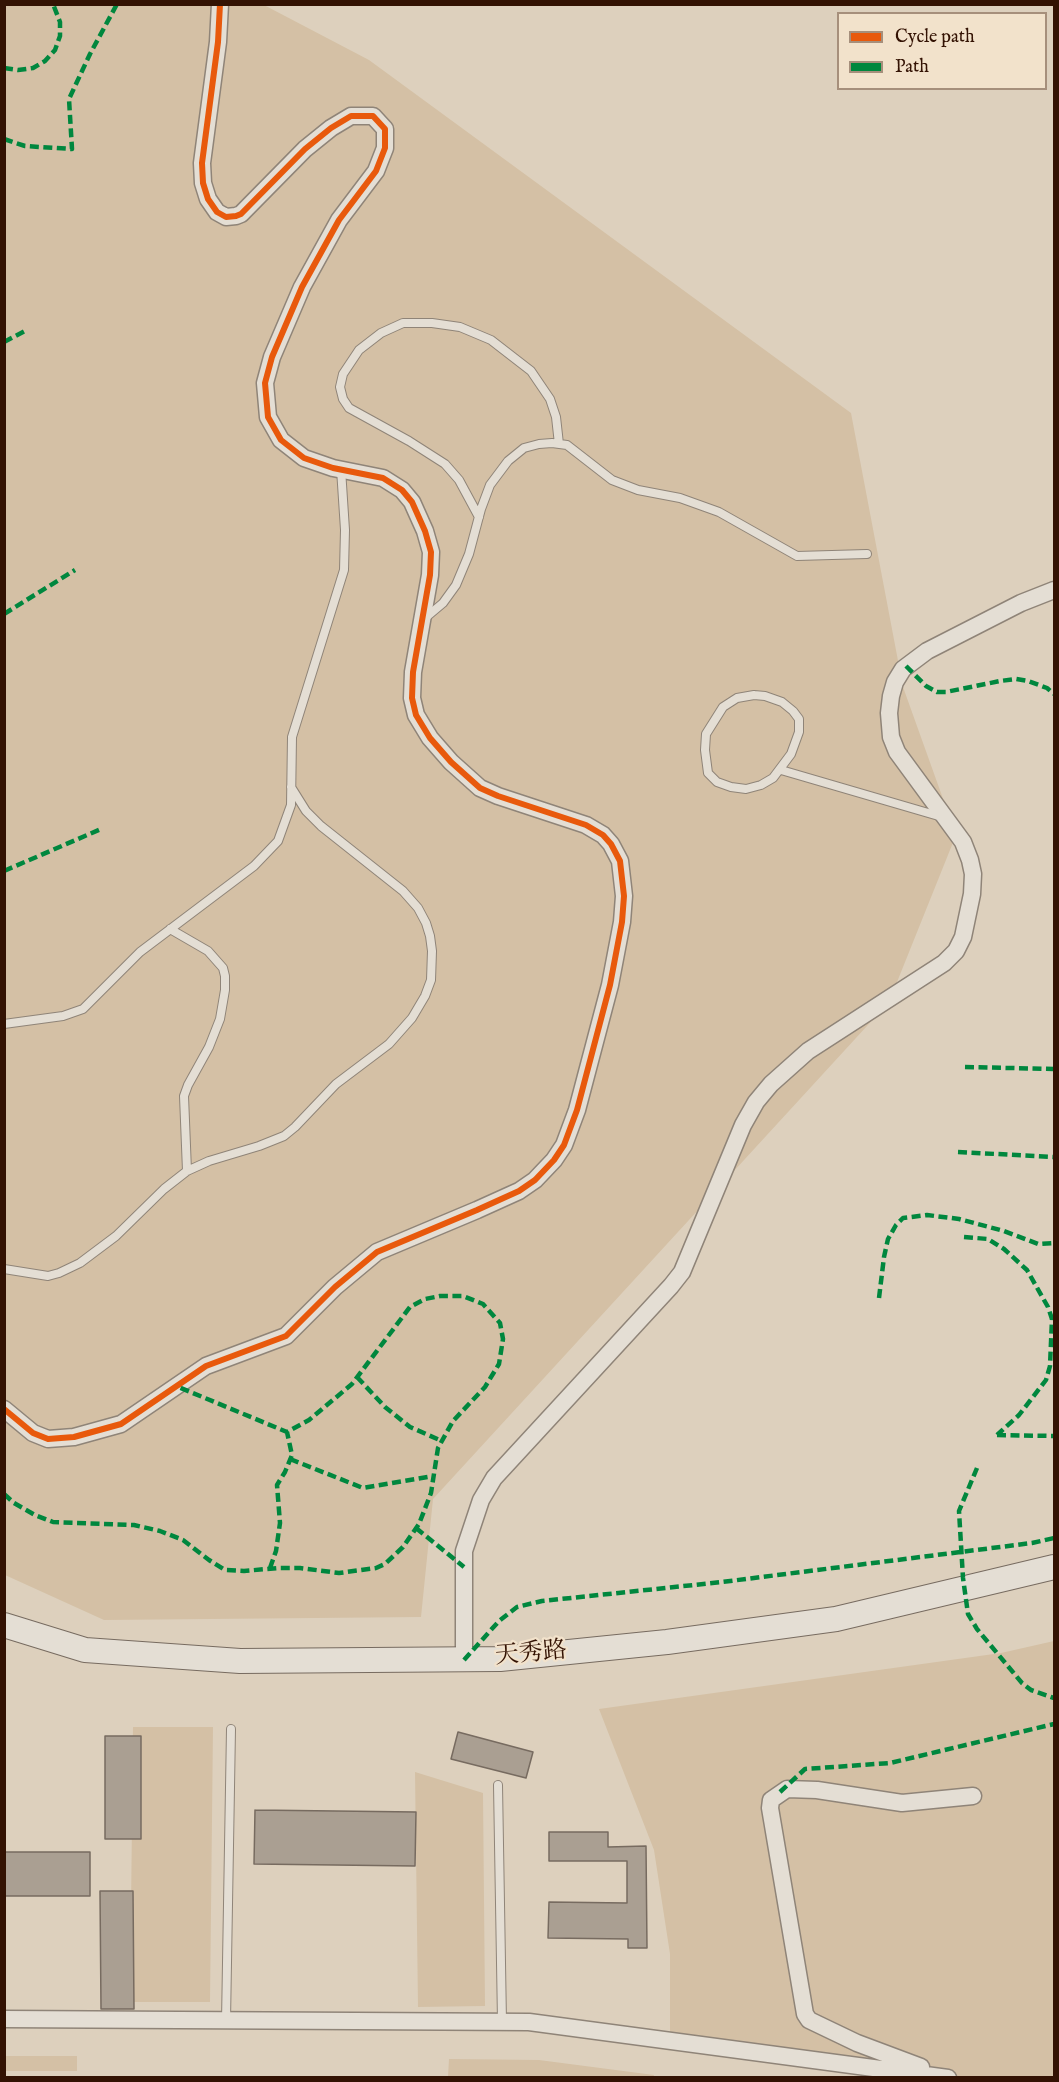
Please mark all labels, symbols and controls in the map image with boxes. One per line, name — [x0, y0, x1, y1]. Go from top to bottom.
legend — [837, 12, 1047, 90]
text: Cycle path — [895, 26, 975, 49]
text: Path — [895, 56, 929, 79]
street label: 天秀路 — [494, 1638, 568, 1672]

